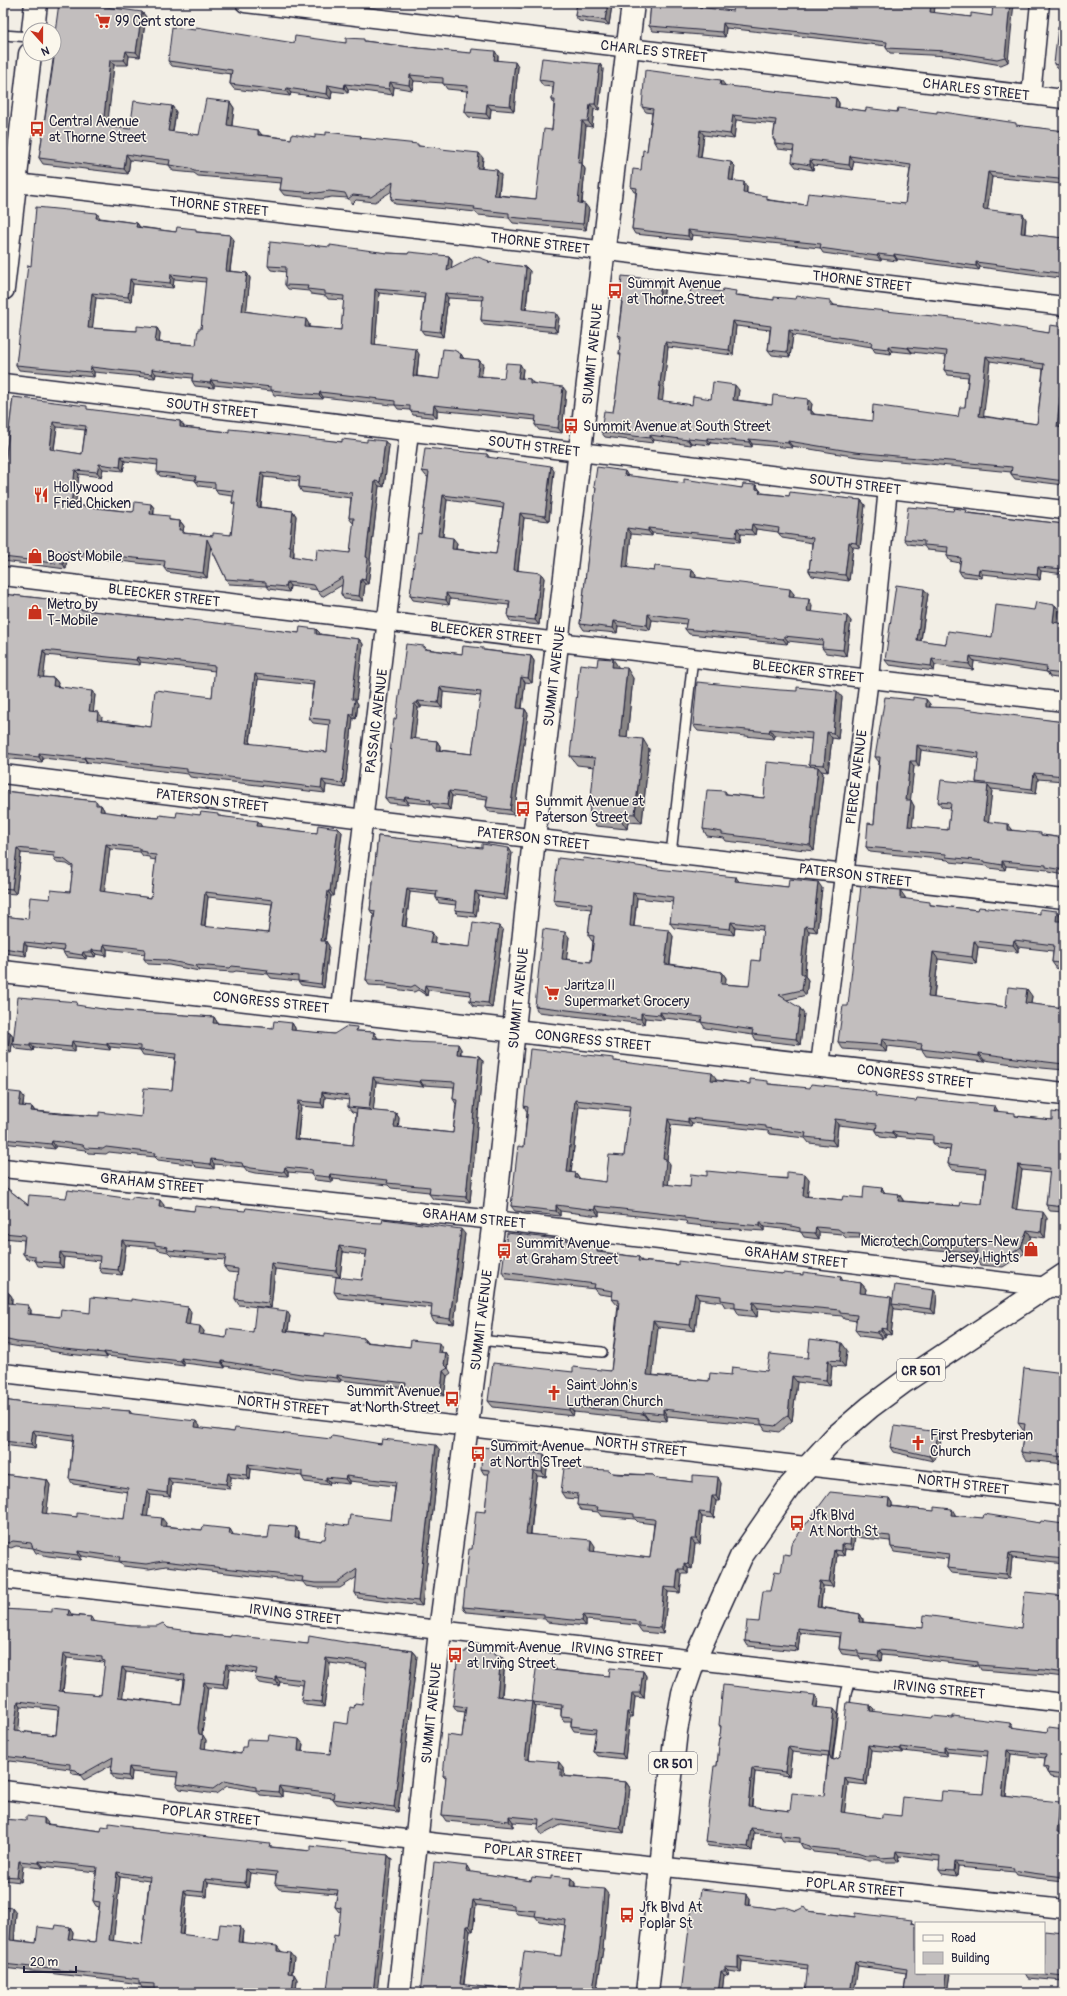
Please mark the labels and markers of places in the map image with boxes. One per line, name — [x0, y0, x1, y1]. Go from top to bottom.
supermarket icon: 99 Cent store — [94, 12, 112, 30]
place label: 99 Cent store — [115, 13, 195, 30]
place label: Central Avenue at Thorne Street — [49, 113, 147, 146]
bus stop icon: Central Avenue at Thorne Street — [28, 120, 46, 138]
place label: Summit Avenue at Thorne Street — [627, 275, 725, 308]
bus stop icon: Summit Avenue at Thorne Street — [606, 282, 624, 300]
bus stop icon: Summit Avenue at South Street — [562, 417, 580, 435]
place label: Summit Avenue at South Street — [583, 418, 771, 435]
place label: Hollywood Fried Chicken — [53, 479, 131, 512]
restaurant icon: Hollywood Fried Chicken — [32, 486, 50, 504]
shop icon: Boost Mobile — [26, 547, 44, 565]
place label: Boost Mobile — [47, 548, 122, 565]
place label: Metro by T-Mobile — [47, 596, 98, 629]
shop icon: Metro by T-Mobile — [26, 603, 44, 621]
place label: Summit Avenue at Paterson Street — [535, 793, 644, 826]
bus stop icon: Summit Avenue at Paterson Street — [514, 800, 532, 818]
place label: Jaritza II Supermarket Grocery — [564, 977, 690, 1010]
supermarket icon: Jaritza II Supermarket Grocery — [543, 984, 561, 1002]
place label: Microtech Computers-New Jersey Hights — [860, 1233, 1020, 1266]
place label: Summit Avenue at Graham Street — [516, 1235, 618, 1268]
shop icon: Microtech Computers-New Jersey Hights — [1022, 1240, 1040, 1258]
bus stop icon: Summit Avenue at Graham Street — [495, 1242, 513, 1260]
place label: Saint John's Lutheran Church — [566, 1377, 663, 1410]
place label: Summit Avenue at North Street — [346, 1383, 440, 1416]
church icon: Saint John's Lutheran Church — [545, 1384, 563, 1402]
bus stop icon: Summit Avenue at North Street — [443, 1390, 461, 1408]
place label: First Presbyterian Church — [930, 1427, 1033, 1460]
church icon: First Presbyterian Church — [909, 1434, 927, 1452]
place label: Summit Avenue at North STreet — [490, 1438, 584, 1471]
bus stop icon: Summit Avenue at North STreet — [469, 1445, 487, 1463]
place label: Jfk Blvd At North St — [809, 1507, 878, 1540]
bus stop icon: Jfk Blvd At North St — [788, 1514, 806, 1532]
place label: Summit Avenue at Irving Street — [467, 1639, 561, 1672]
bus stop icon: Summit Avenue at Irving Street — [446, 1646, 464, 1664]
place label: Jfk Blvd At Poplar St — [639, 1899, 703, 1932]
bus stop icon: Jfk Blvd At Poplar St — [618, 1906, 636, 1924]

